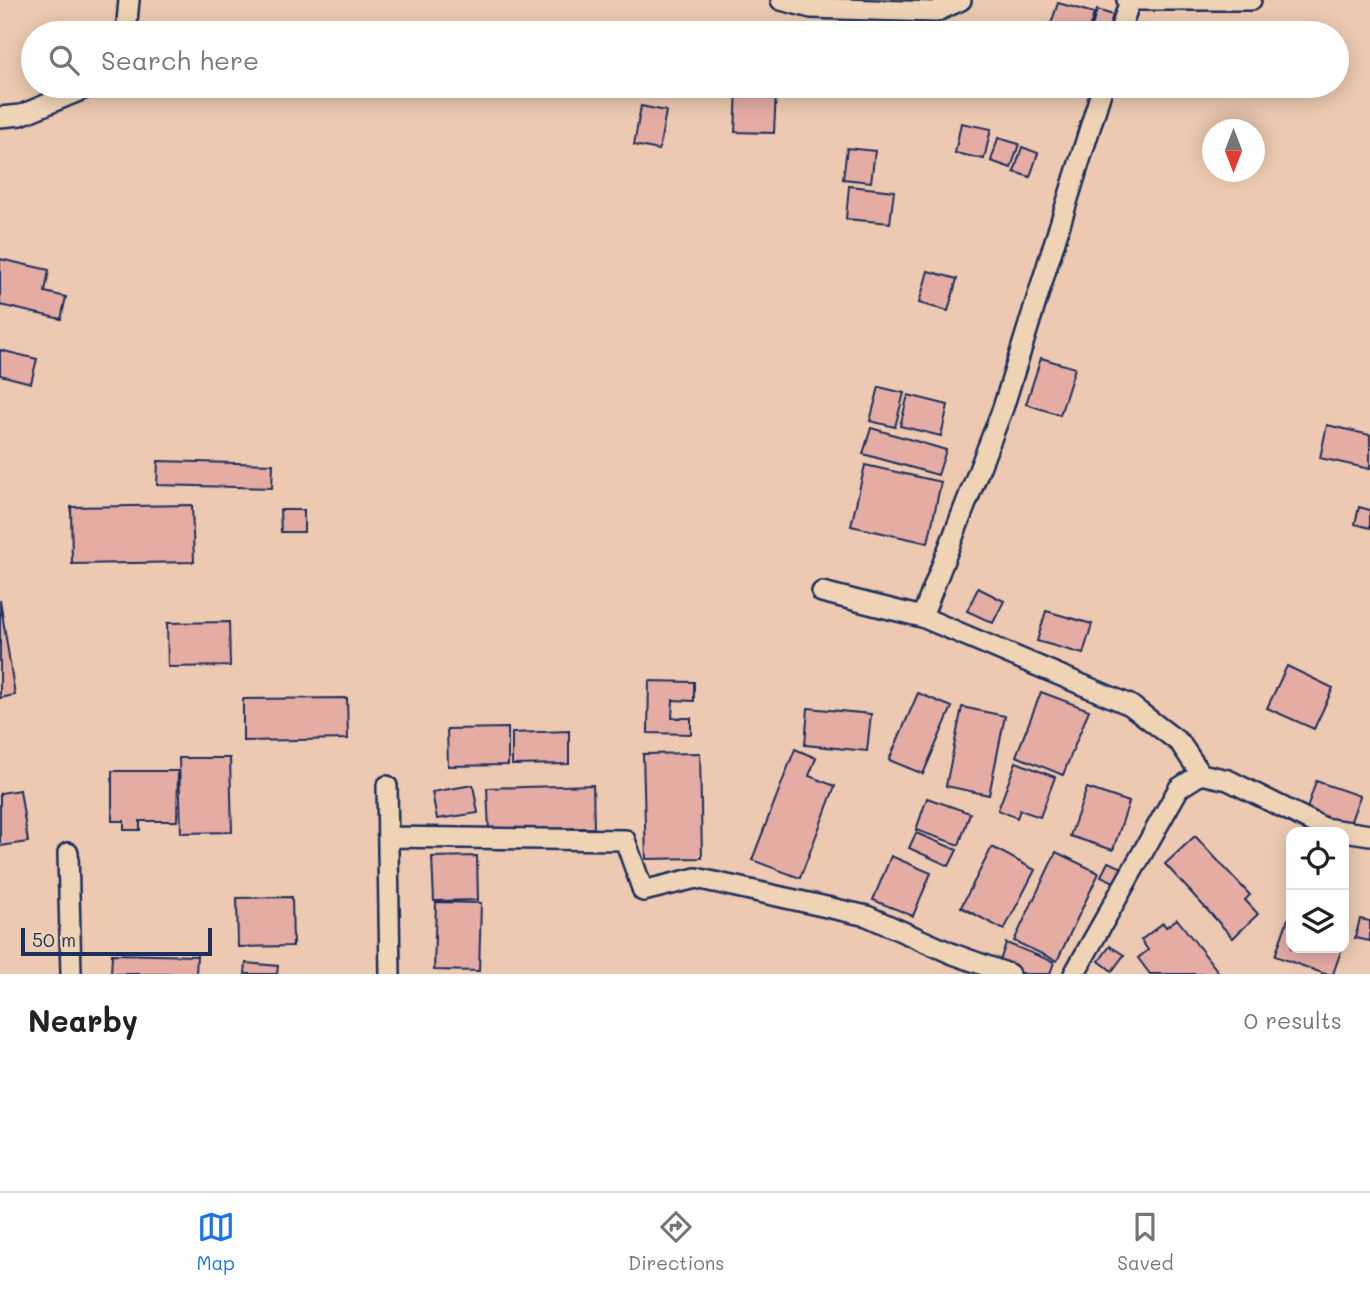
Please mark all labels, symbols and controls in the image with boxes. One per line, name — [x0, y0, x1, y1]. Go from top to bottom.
search box — [21, 21, 1349, 98]
icon: search — [45, 41, 83, 79]
text: Search here — [101, 43, 259, 77]
north arrow — [1202, 119, 1265, 182]
map controls — [1286, 827, 1349, 953]
button: locate — [1286, 827, 1349, 890]
button: layers — [1286, 890, 1349, 953]
scale bar — [21, 925, 212, 957]
text: 50 m — [32, 927, 76, 952]
text: Nearby — [28, 1000, 138, 1040]
text: 0 results — [1244, 1005, 1342, 1035]
tab: Map — [196, 1208, 235, 1275]
tab: Directions — [628, 1208, 724, 1275]
tab: Saved — [1117, 1208, 1174, 1275]

